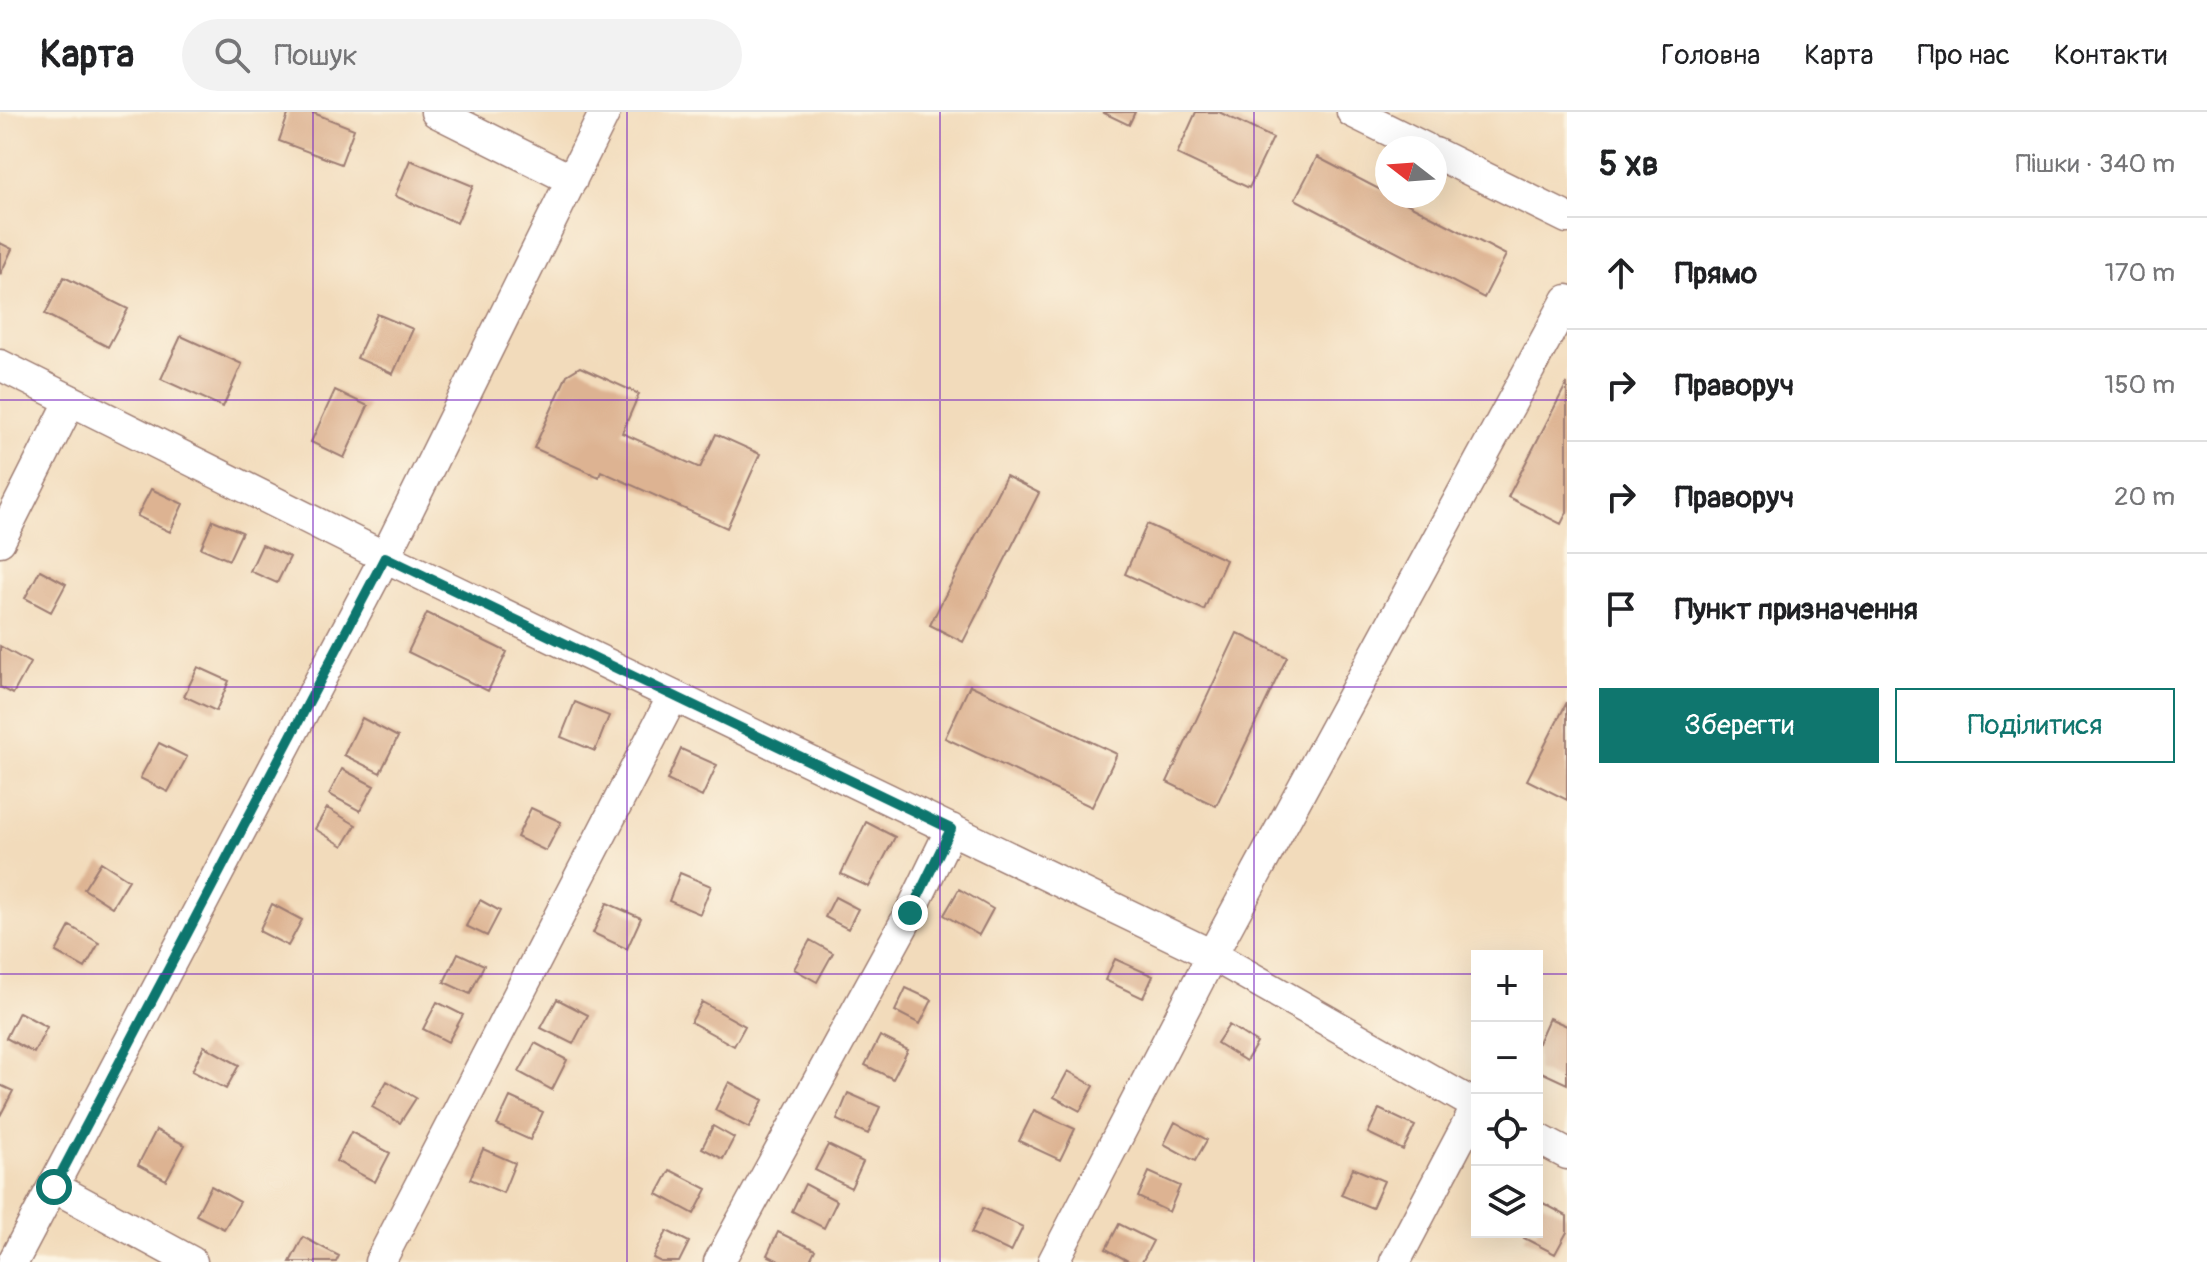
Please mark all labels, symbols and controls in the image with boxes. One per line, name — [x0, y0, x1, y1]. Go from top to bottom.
search box — [182, 19, 742, 91]
text: Карта — [40, 31, 134, 79]
icon: search — [210, 33, 254, 77]
text: Пошук — [274, 37, 358, 74]
text: Головна — [1661, 38, 1760, 73]
text: Карта — [1804, 38, 1874, 73]
text: Про нас — [1918, 38, 2010, 73]
text: Контакти — [2054, 38, 2167, 73]
north arrow — [1375, 136, 1447, 208]
text: 5 хв — [1599, 143, 1659, 186]
text: Пішки · 340 m — [2016, 148, 2175, 180]
icon: ahead — [1599, 251, 1643, 295]
text: Прямо — [1675, 255, 1757, 292]
text: 170 m — [2105, 257, 2175, 289]
icon: right — [1599, 363, 1643, 407]
text: Праворуч — [1675, 367, 1794, 404]
text: 150 m — [2104, 369, 2175, 401]
icon: right — [1599, 475, 1643, 519]
text: Праворуч — [1675, 479, 1794, 516]
text: 20 m — [2114, 481, 2175, 513]
icon: arrive — [1599, 587, 1643, 631]
text: Пункт призначення — [1675, 591, 1918, 628]
button: Зберегти — [1599, 688, 1879, 763]
button: Поділитися — [1895, 688, 2175, 763]
route end — [892, 895, 928, 931]
map controls — [1471, 950, 1543, 1238]
button: + — [1471, 950, 1543, 1022]
button: − — [1471, 1022, 1543, 1094]
button: locate — [1471, 1094, 1543, 1166]
button: layers — [1471, 1166, 1543, 1238]
route start — [36, 1169, 72, 1205]

